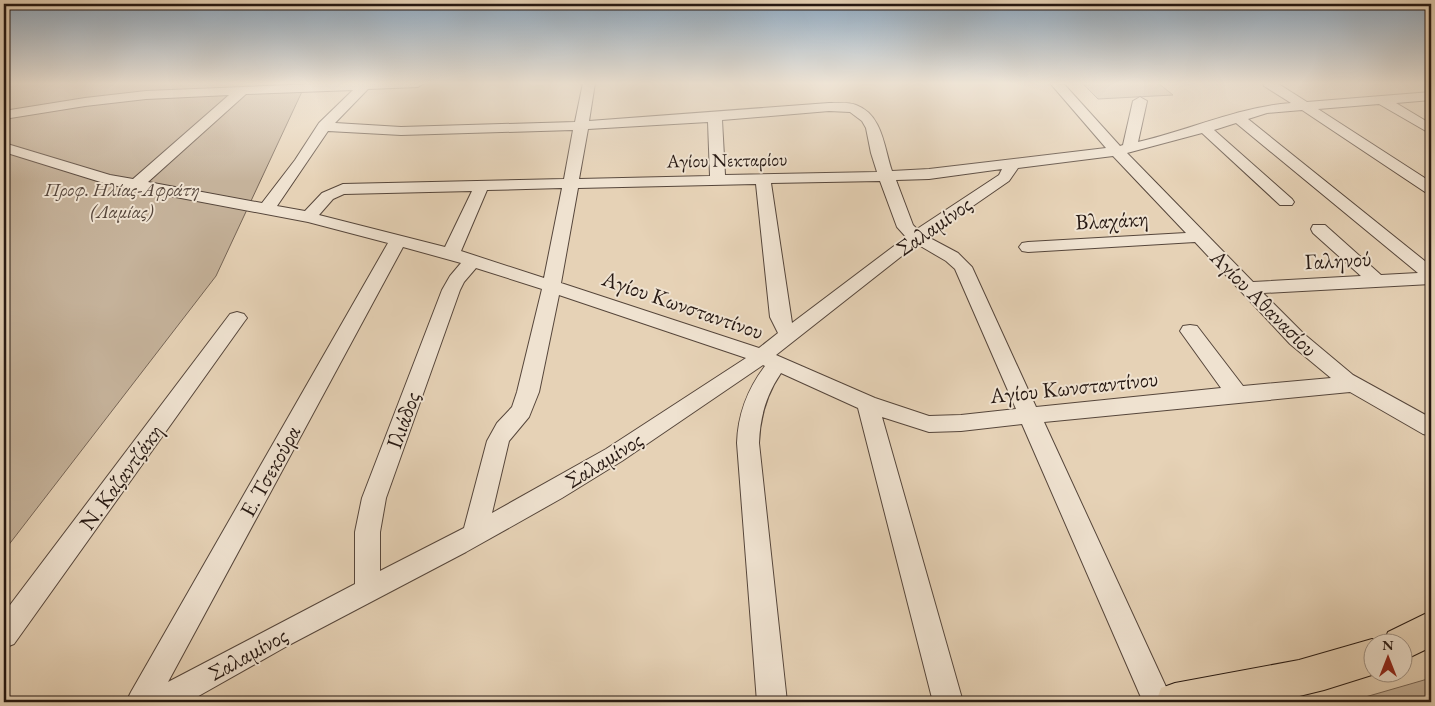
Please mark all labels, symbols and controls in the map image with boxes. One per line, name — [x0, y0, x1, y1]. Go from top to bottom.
street label: Αγίου Νεκταρίου — [665, 146, 788, 174]
park label: Προφ. Ηλίας-Αφράτη (Λαμίας) — [43, 177, 200, 224]
street label: Σαλαμίνος — [891, 190, 977, 262]
street label: Βλαχάκη — [1075, 204, 1149, 236]
street label: Αγίου Αθανασίου — [1203, 242, 1324, 363]
street label: Γαληνού — [1304, 244, 1372, 276]
street label: Αγίου Κωνσταντίνου — [598, 263, 768, 346]
street label: Αγίου Κωνσταντίνου — [988, 364, 1159, 410]
street label: Ιλιάδος — [379, 388, 427, 452]
street label: Ν. Καζαντζάκη — [73, 418, 169, 536]
street label: Ε. Τσεκούρα — [233, 419, 308, 522]
street label: Σαλαμίνος — [560, 425, 648, 495]
street label: Σαλαμίνος — [203, 621, 293, 687]
north arrow — [1362, 634, 1412, 684]
text: N — [1382, 636, 1394, 654]

